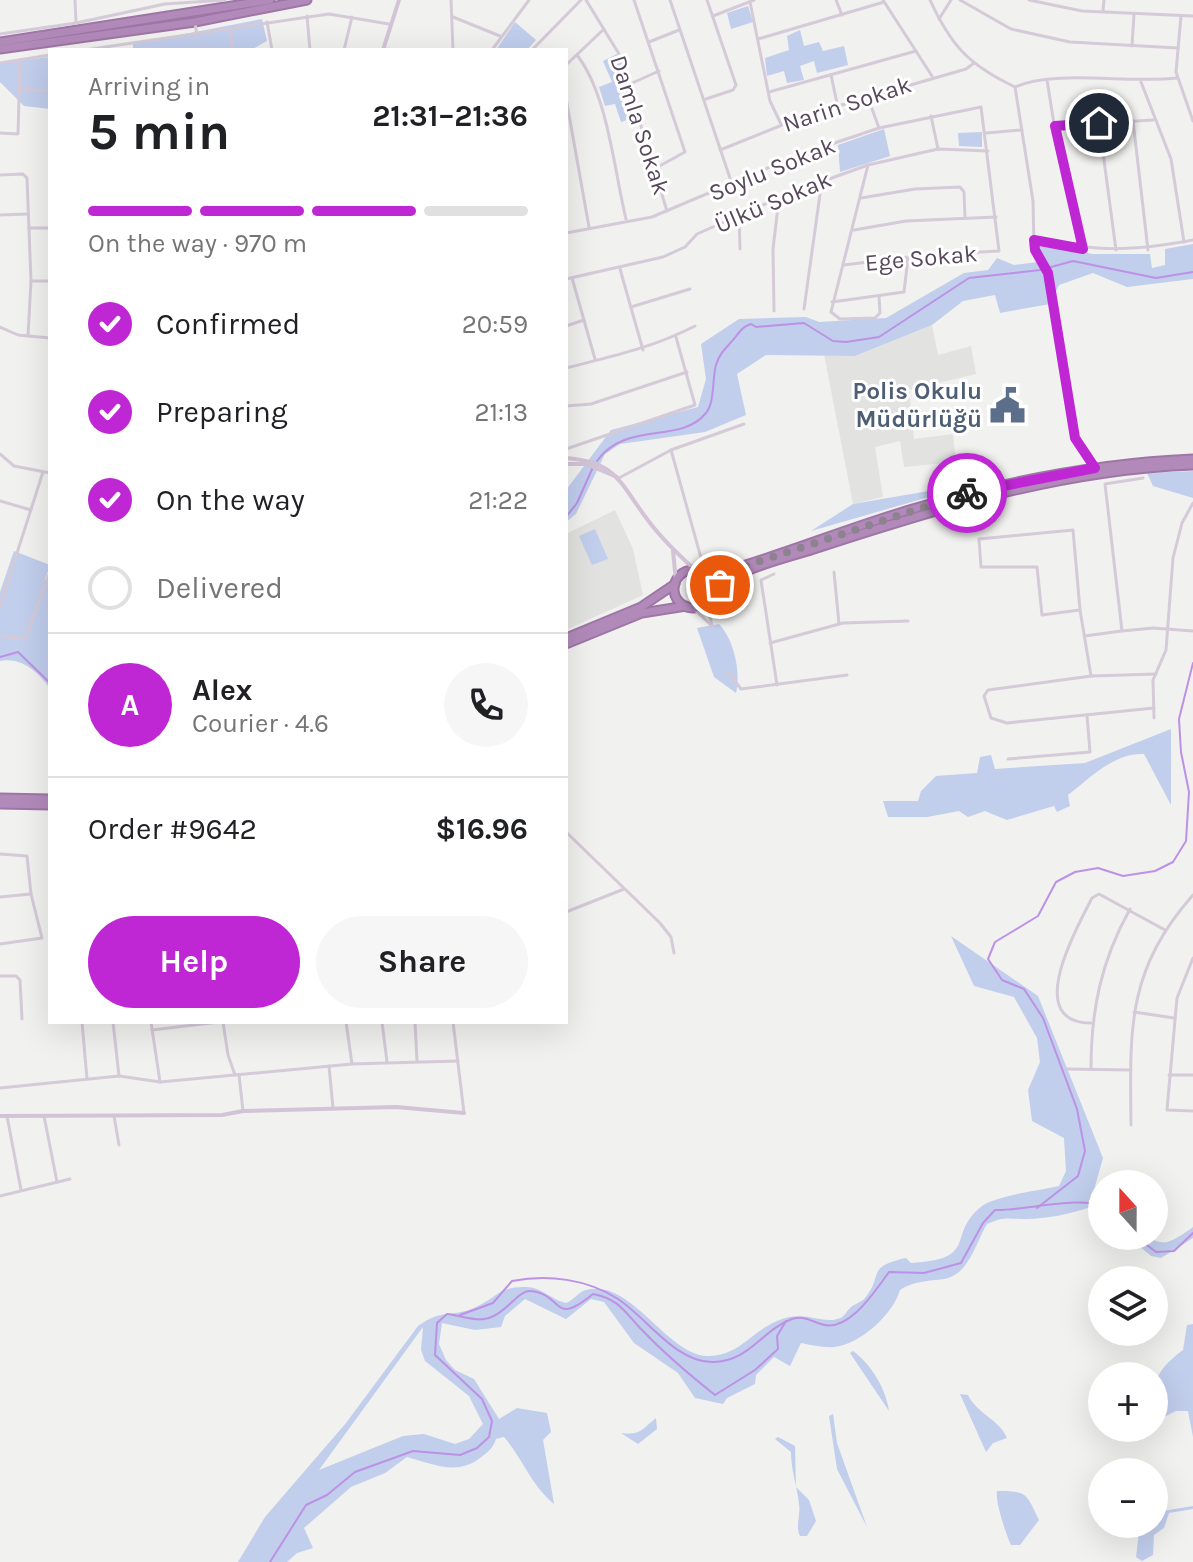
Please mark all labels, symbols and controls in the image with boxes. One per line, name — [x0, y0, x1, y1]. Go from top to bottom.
street label: Damla Sokak — [604, 52, 676, 198]
street label: Narin Sokak — [779, 70, 915, 138]
text: Arriving in — [88, 71, 210, 102]
pin — [1065, 89, 1133, 157]
text: 21:31–21:36 — [372, 98, 528, 134]
text: 5 min — [88, 101, 230, 162]
icon: home — [1077, 101, 1121, 145]
street label: Soylu Sokak — [705, 131, 839, 207]
street label: Ülkü Sokak — [710, 165, 836, 239]
text: On the way · 970 m — [88, 228, 307, 259]
street label: Ege Sokak — [864, 239, 978, 277]
icon: check — [88, 302, 132, 346]
text: Confirmed — [156, 306, 300, 342]
text: 20:59 — [462, 309, 528, 340]
place label: Polis Okulu Müdürlüğü — [853, 377, 982, 433]
public building icon: Polis Okulu Müdürlüğü — [989, 386, 1027, 424]
icon: check — [88, 390, 132, 434]
text: Preparing — [156, 394, 288, 430]
text: 21:13 — [474, 397, 528, 428]
courier — [927, 453, 1007, 533]
icon: bike — [945, 471, 989, 515]
icon: check — [88, 478, 132, 522]
text: On the way — [156, 482, 305, 518]
text: 21:22 — [468, 485, 528, 516]
pin — [686, 551, 754, 619]
icon: bag — [698, 563, 742, 607]
text: Delivered — [156, 570, 283, 606]
button: phone — [444, 663, 528, 747]
text: Alex — [192, 672, 252, 708]
text: A — [121, 687, 139, 723]
text: Courier · 4.6 — [192, 708, 329, 739]
text: Order #9642 — [88, 811, 257, 847]
text: $16.96 — [435, 811, 528, 847]
button: Help — [88, 916, 300, 1008]
button: Share — [316, 916, 528, 1008]
north arrow — [1088, 1170, 1168, 1250]
map controls — [1088, 1170, 1168, 1538]
button: layers — [1088, 1266, 1168, 1346]
button: + — [1088, 1362, 1168, 1442]
button: − — [1088, 1458, 1168, 1538]

